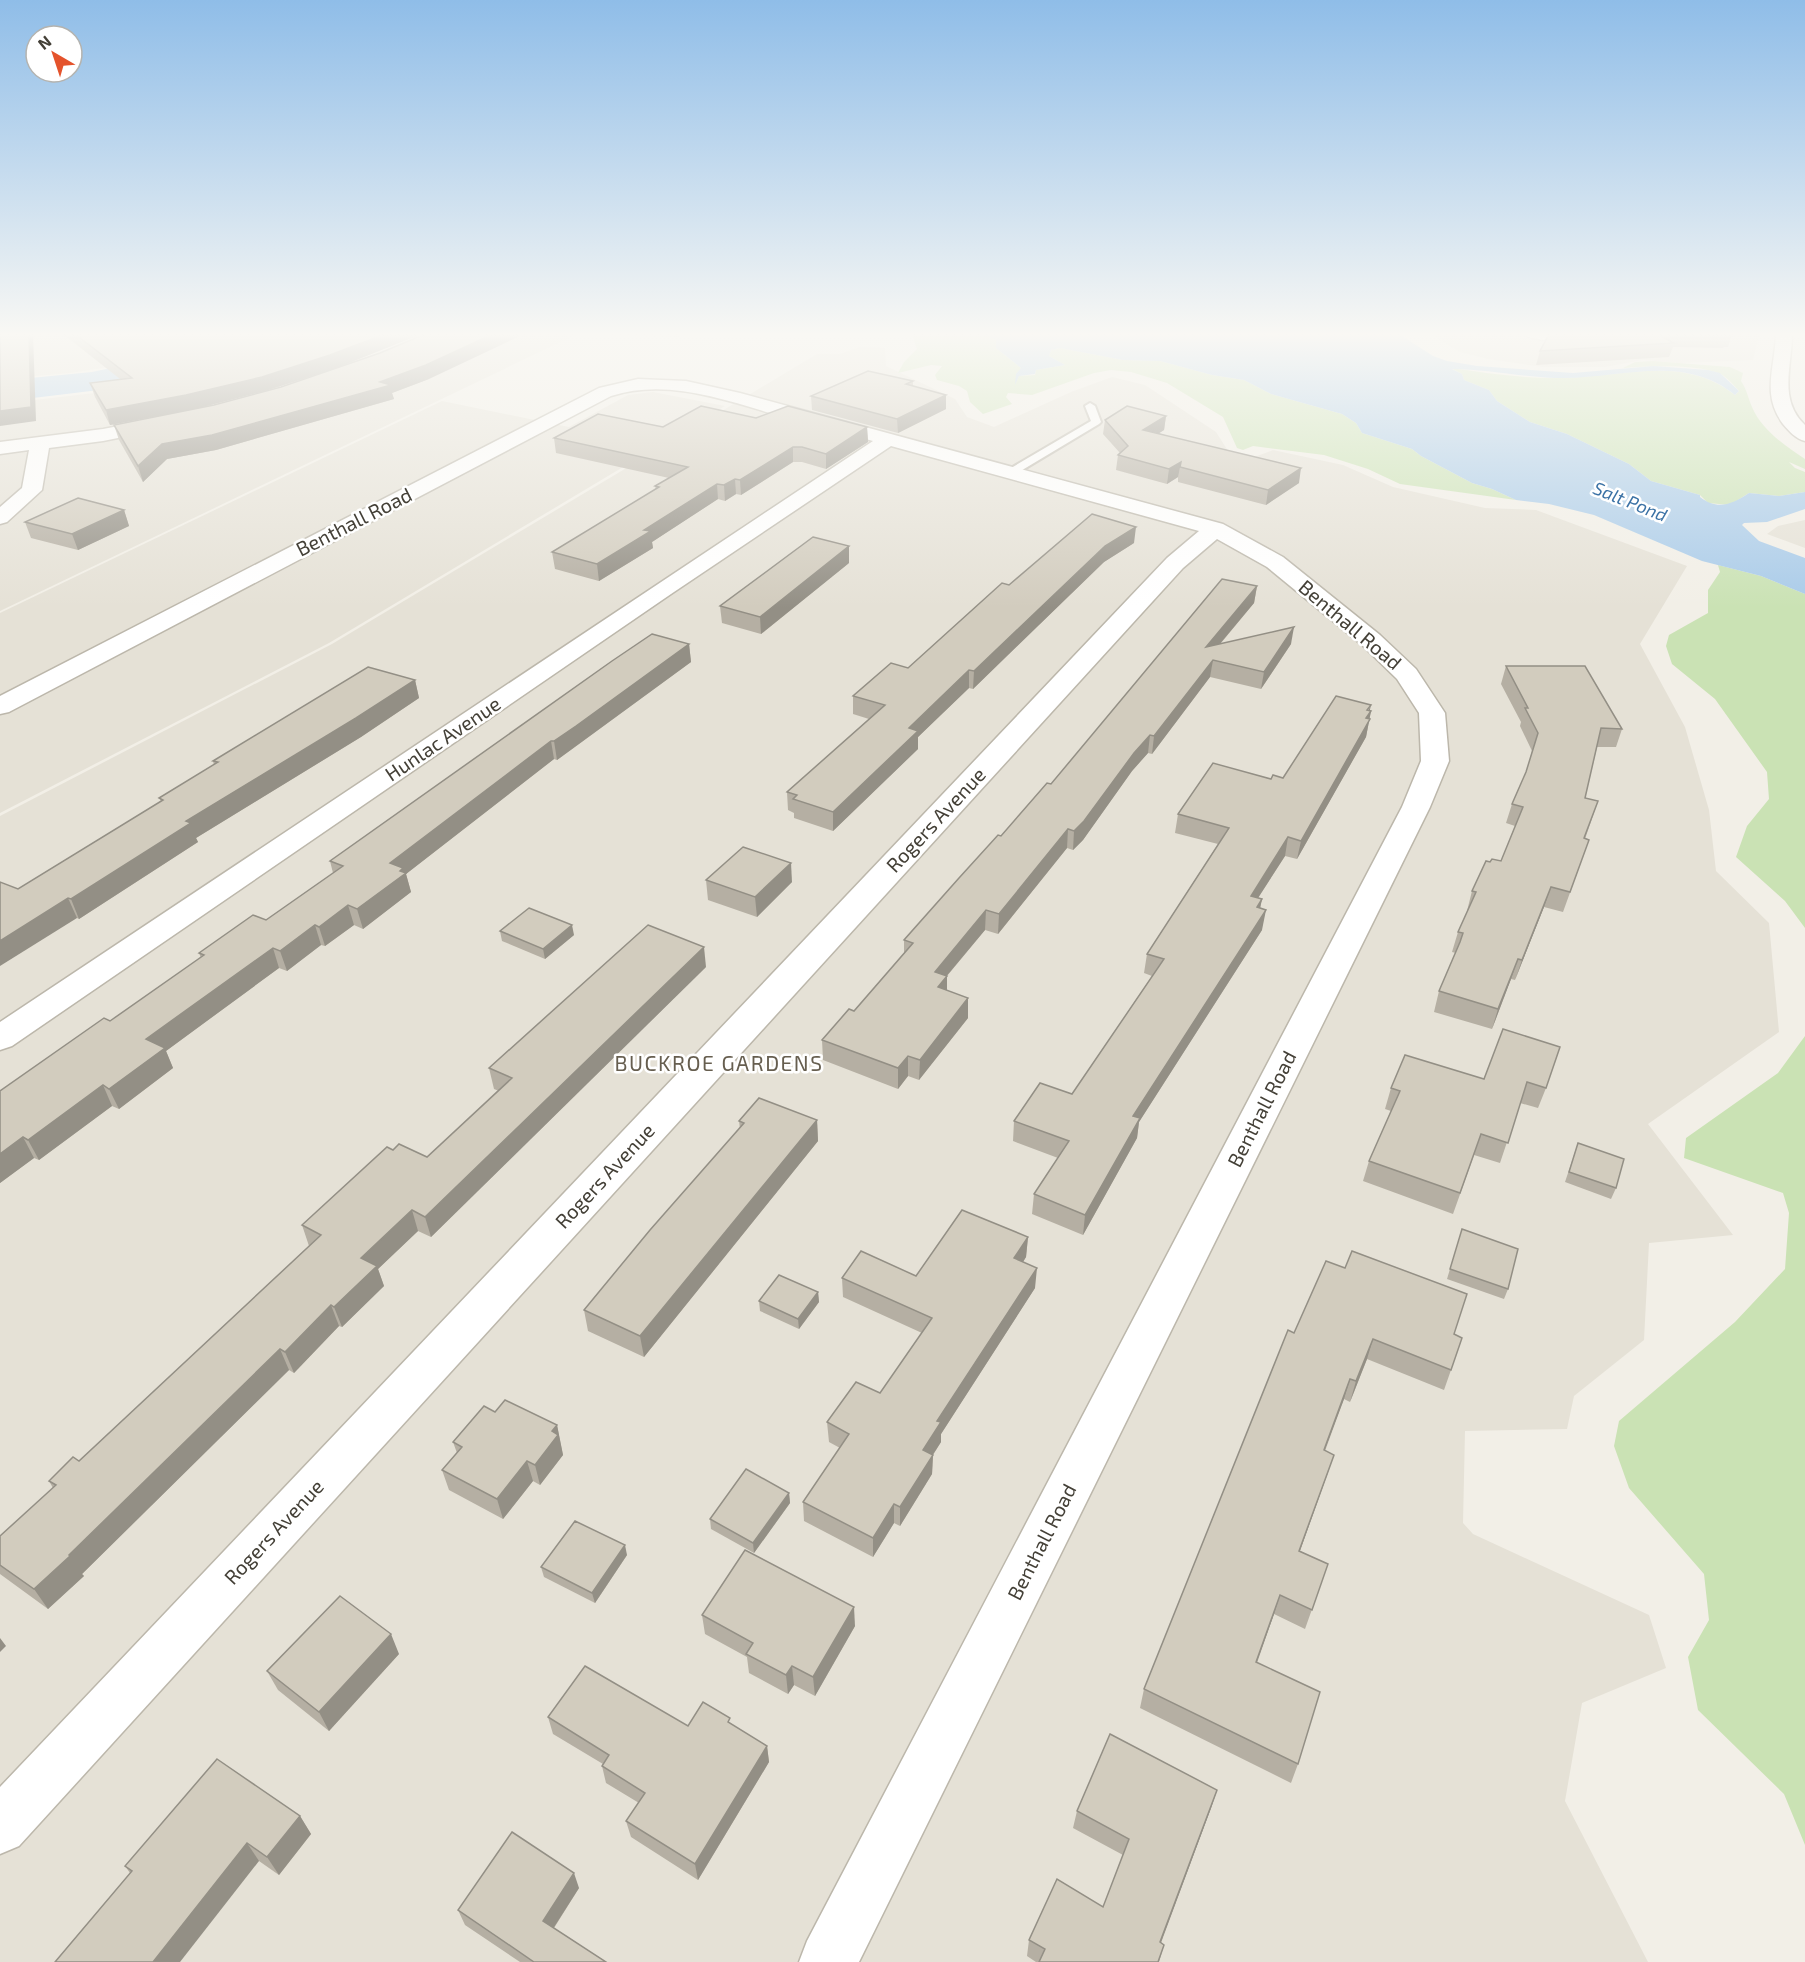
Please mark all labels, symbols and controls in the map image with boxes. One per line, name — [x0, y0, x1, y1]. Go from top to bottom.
north arrow — [24, 24, 84, 84]
text: N — [34, 31, 55, 53]
water label: Salt Pond — [1590, 476, 1671, 526]
street label: Benthall Road — [292, 482, 416, 561]
street label: Benthall Road — [1294, 574, 1407, 674]
street label: Hunlac Avenue — [380, 691, 505, 786]
street label: Rogers Avenue — [881, 762, 990, 877]
street label: Benthall Road — [1222, 1047, 1301, 1171]
district label: BUCKROE GARDENS — [615, 1050, 823, 1075]
street label: Rogers Avenue — [550, 1118, 659, 1233]
street label: Rogers Avenue — [219, 1474, 328, 1589]
street label: Benthall Road — [1002, 1480, 1081, 1604]

